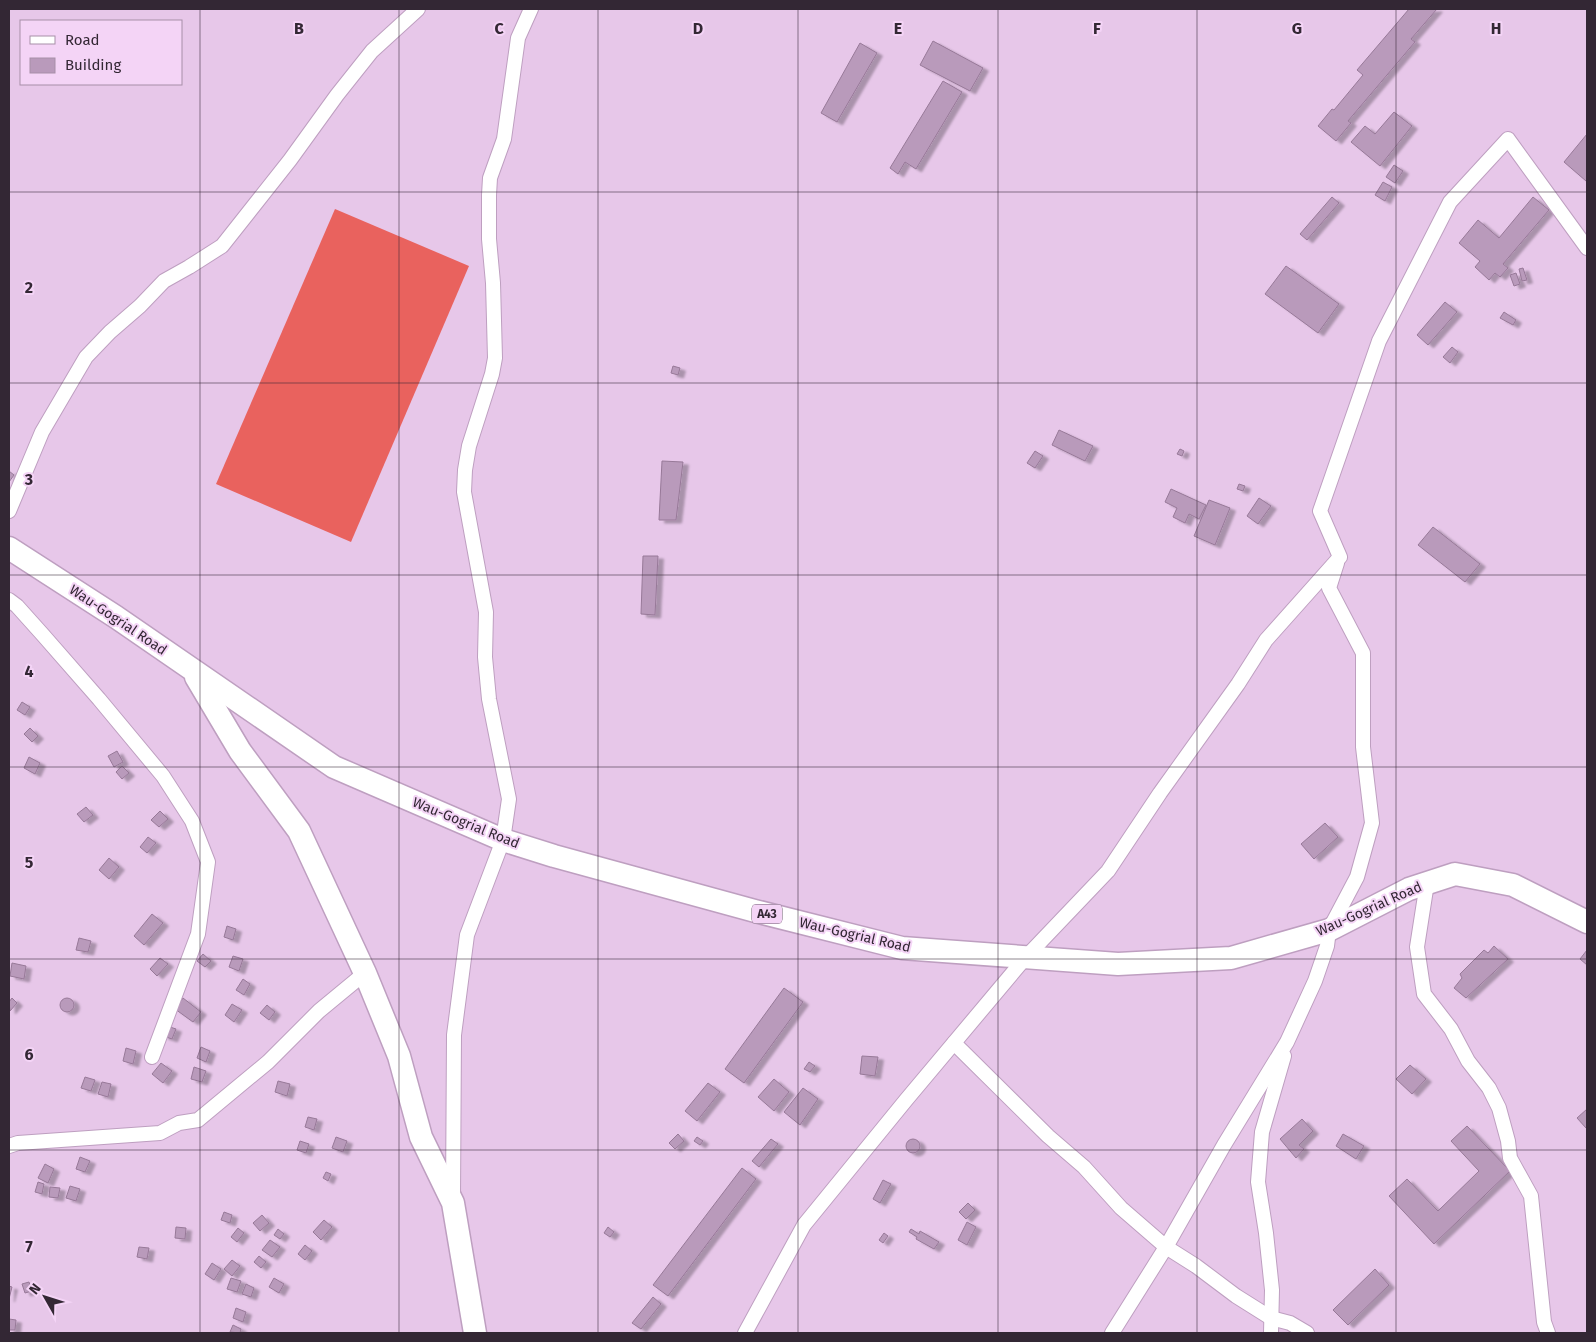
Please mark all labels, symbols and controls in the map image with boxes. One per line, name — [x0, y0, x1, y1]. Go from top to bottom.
text: B — [294, 19, 304, 38]
text: C — [494, 19, 504, 38]
text: D — [693, 19, 703, 38]
text: E — [894, 19, 902, 38]
text: F — [1093, 19, 1101, 38]
text: G — [1292, 19, 1302, 38]
text: H — [1491, 19, 1501, 38]
legend — [20, 20, 182, 85]
text: Road — [65, 31, 100, 49]
text: Building — [65, 56, 121, 74]
text: 2 — [25, 278, 33, 297]
text: 3 — [24, 470, 33, 489]
street label: Wau-Gogrial Road — [66, 581, 170, 659]
text: 4 — [24, 662, 34, 681]
street label: Wau-Gogrial Road — [410, 794, 522, 852]
text: 5 — [25, 853, 34, 872]
street label: Wau-Gogrial Road — [1314, 878, 1424, 940]
road number: A43 — [752, 904, 782, 924]
street label: Wau-Gogrial Road — [798, 914, 912, 956]
text: 6 — [24, 1045, 34, 1064]
text: 7 — [25, 1237, 33, 1256]
north arrow — [20, 1272, 70, 1322]
text: N — [26, 1280, 45, 1298]

